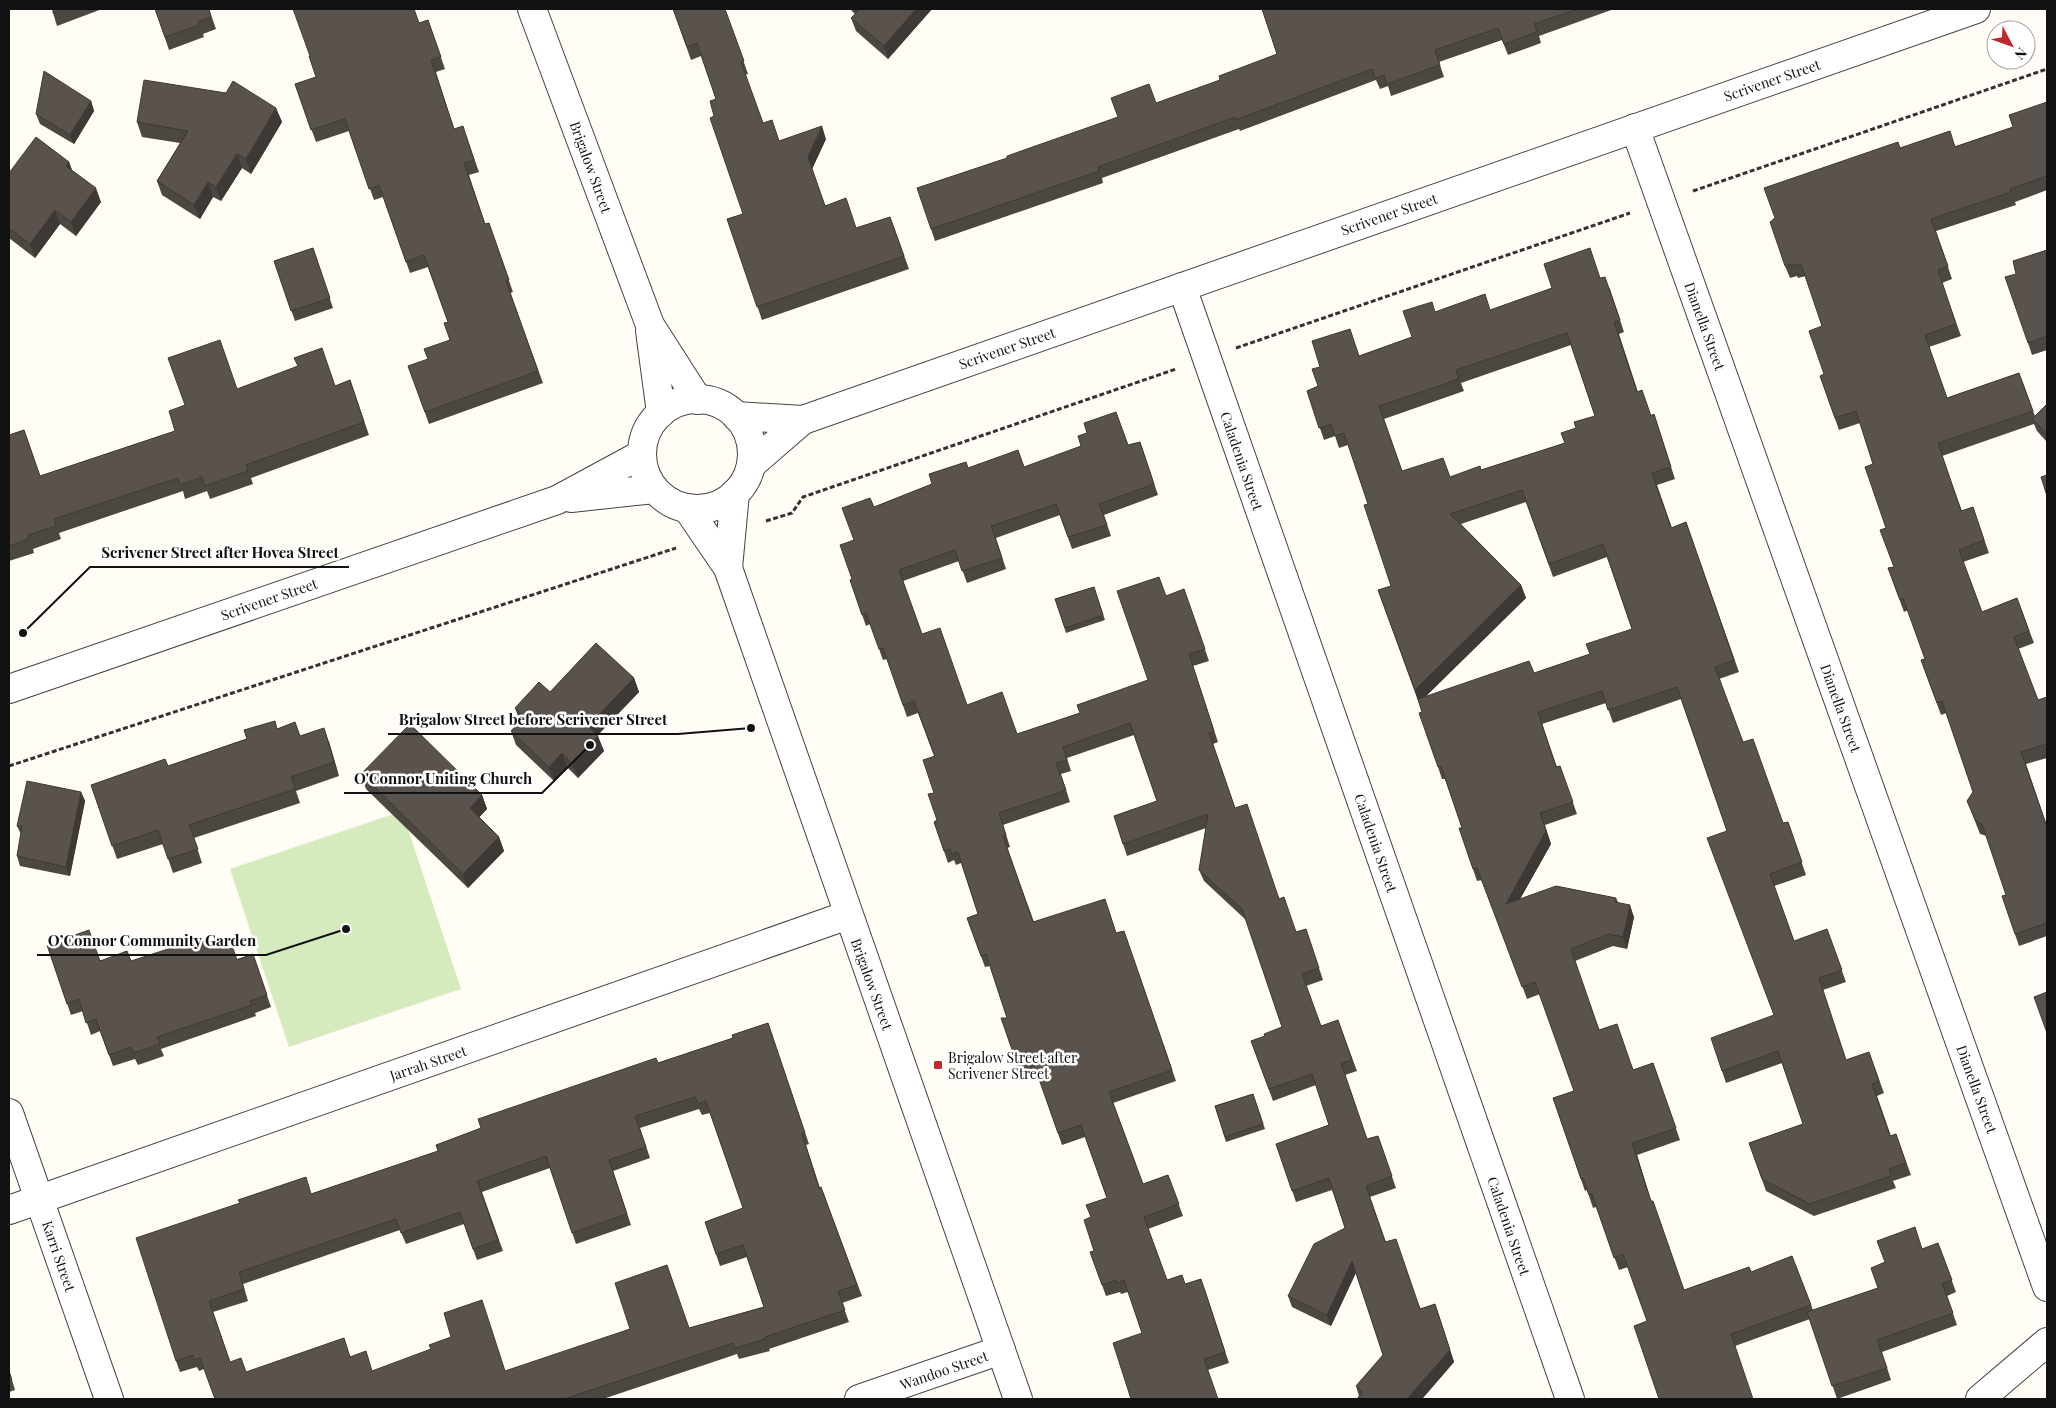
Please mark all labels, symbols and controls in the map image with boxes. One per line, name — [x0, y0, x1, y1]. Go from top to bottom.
north arrow — [1986, 20, 2036, 70]
text: N — [2011, 44, 2032, 64]
street label: Scrivener Street — [1721, 54, 1824, 105]
street label: Brigalow Street — [566, 119, 617, 216]
street label: Scrivener Street — [1338, 188, 1441, 239]
street label: Dianella Street — [1680, 279, 1730, 374]
street label: Scrivener Street — [956, 322, 1059, 373]
street label: Caladenia Street — [1216, 409, 1268, 514]
callout: Scrivener Street after Hovea Street — [90, 537, 349, 567]
text: Scrivener Street after Hovea Street — [101, 542, 339, 562]
street label: Scrivener Street — [218, 573, 321, 624]
street label: Dianella Street — [1816, 661, 1866, 756]
callout: Brigalow Street before Scrivener Street — [388, 704, 678, 734]
text: Brigalow Street before Scrivener Street — [399, 709, 668, 729]
callout: O'Connor Uniting Church — [344, 763, 542, 793]
text: O'Connor Uniting Church — [354, 768, 532, 788]
street label: Caladenia Street — [1350, 791, 1402, 896]
callout: O’Connor Community Garden — [37, 925, 266, 955]
text: O’Connor Community Garden — [48, 930, 257, 950]
street label: Brigalow Street — [847, 936, 898, 1033]
street label: Jarrah Street — [386, 1041, 470, 1085]
street label: Dianella Street — [1952, 1042, 2002, 1137]
place label: Brigalow Street after Scrivener Street — [948, 1048, 1078, 1083]
marker: Brigalow Street after Scrivener Street — [932, 1059, 944, 1071]
street label: Caladenia Street — [1483, 1174, 1535, 1279]
street label: Karri Street — [38, 1218, 80, 1295]
street label: Wandoo Street — [897, 1346, 992, 1394]

